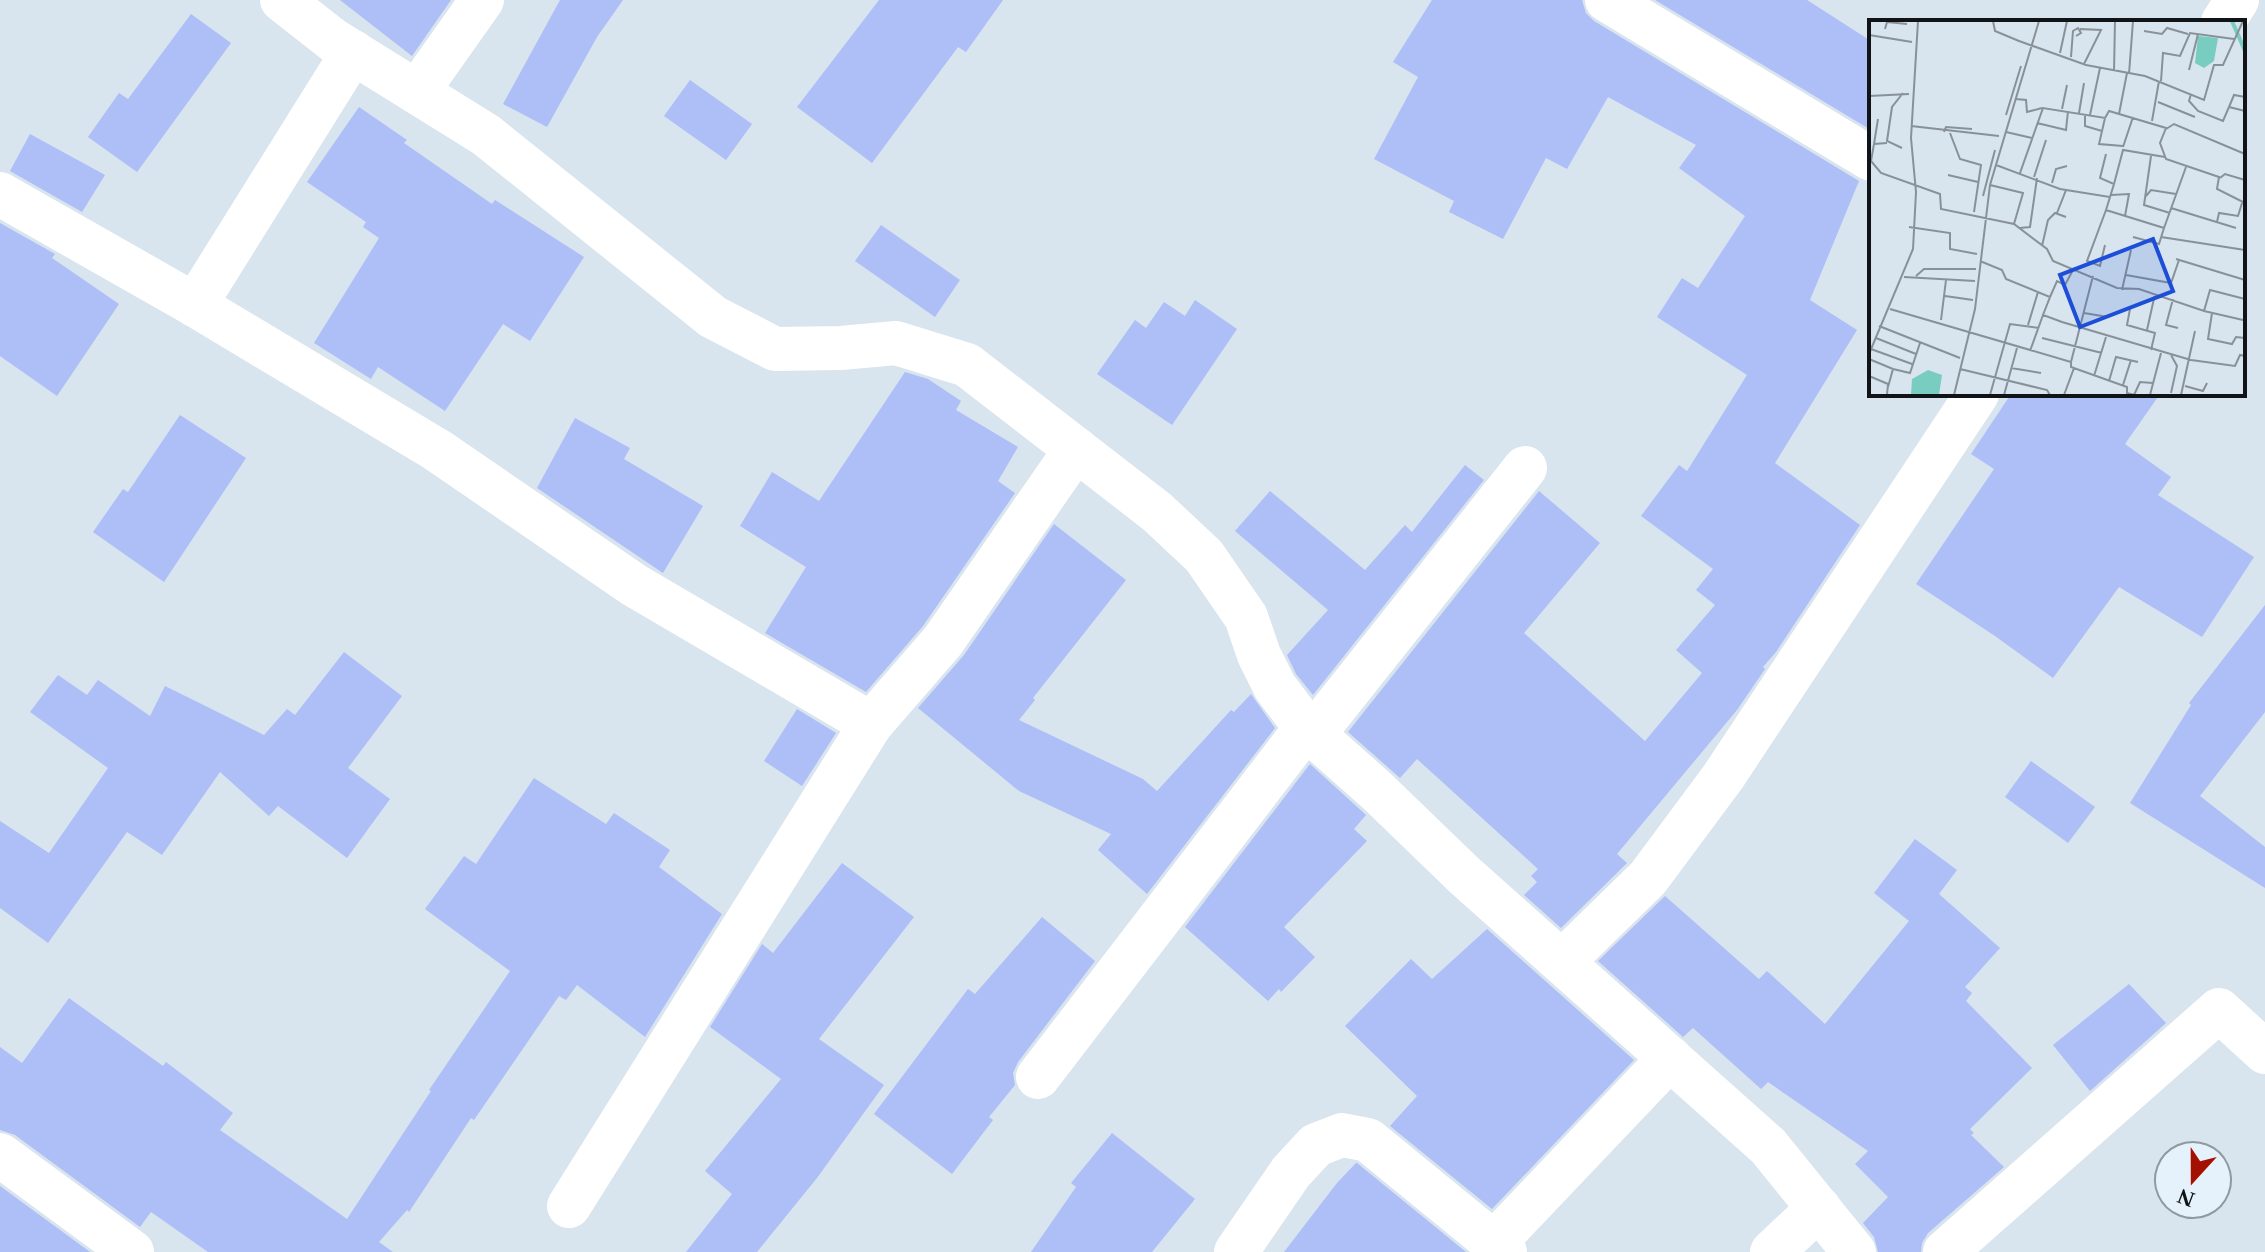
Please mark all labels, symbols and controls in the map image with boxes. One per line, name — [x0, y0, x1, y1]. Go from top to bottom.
inset map — [1869, 20, 2245, 396]
north arrow — [2153, 1140, 2233, 1220]
text: N — [2174, 1184, 2198, 1213]

